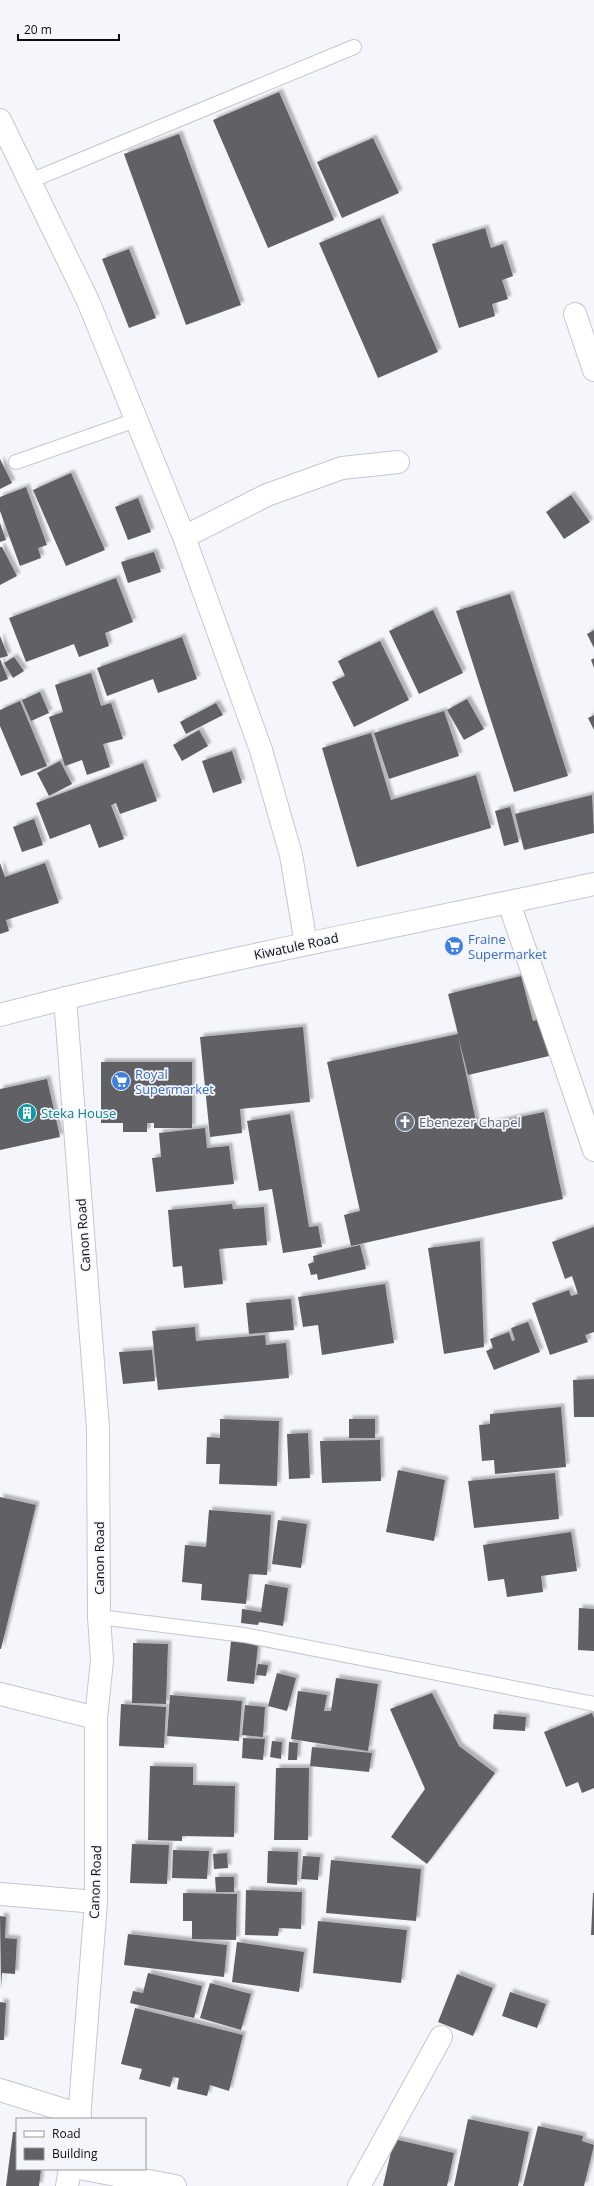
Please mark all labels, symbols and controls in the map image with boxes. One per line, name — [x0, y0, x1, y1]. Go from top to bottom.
scale bar — [18, 16, 119, 42]
text: 20 m — [24, 21, 52, 38]
street label: Kiwatule Road — [252, 928, 340, 964]
place label: Fraine Supermarket — [468, 930, 547, 963]
supermarket icon: Fraine Supermarket — [443, 935, 465, 957]
place label: Royal Supermarket — [135, 1065, 214, 1098]
supermarket icon: Royal Supermarket — [110, 1070, 132, 1092]
building icon: Steka House — [16, 1102, 38, 1124]
place label: Steka House — [41, 1104, 116, 1122]
church icon: Ebenezer Chapel — [394, 1111, 416, 1133]
place label: Ebenezer Chapel — [419, 1113, 521, 1131]
street label: Canon Road — [71, 1198, 95, 1272]
street label: Canon Road — [90, 1521, 108, 1595]
street label: Canon Road — [85, 1845, 105, 1919]
legend — [16, 2118, 146, 2170]
text: Road — [52, 2125, 81, 2142]
text: Building — [52, 2145, 98, 2162]

